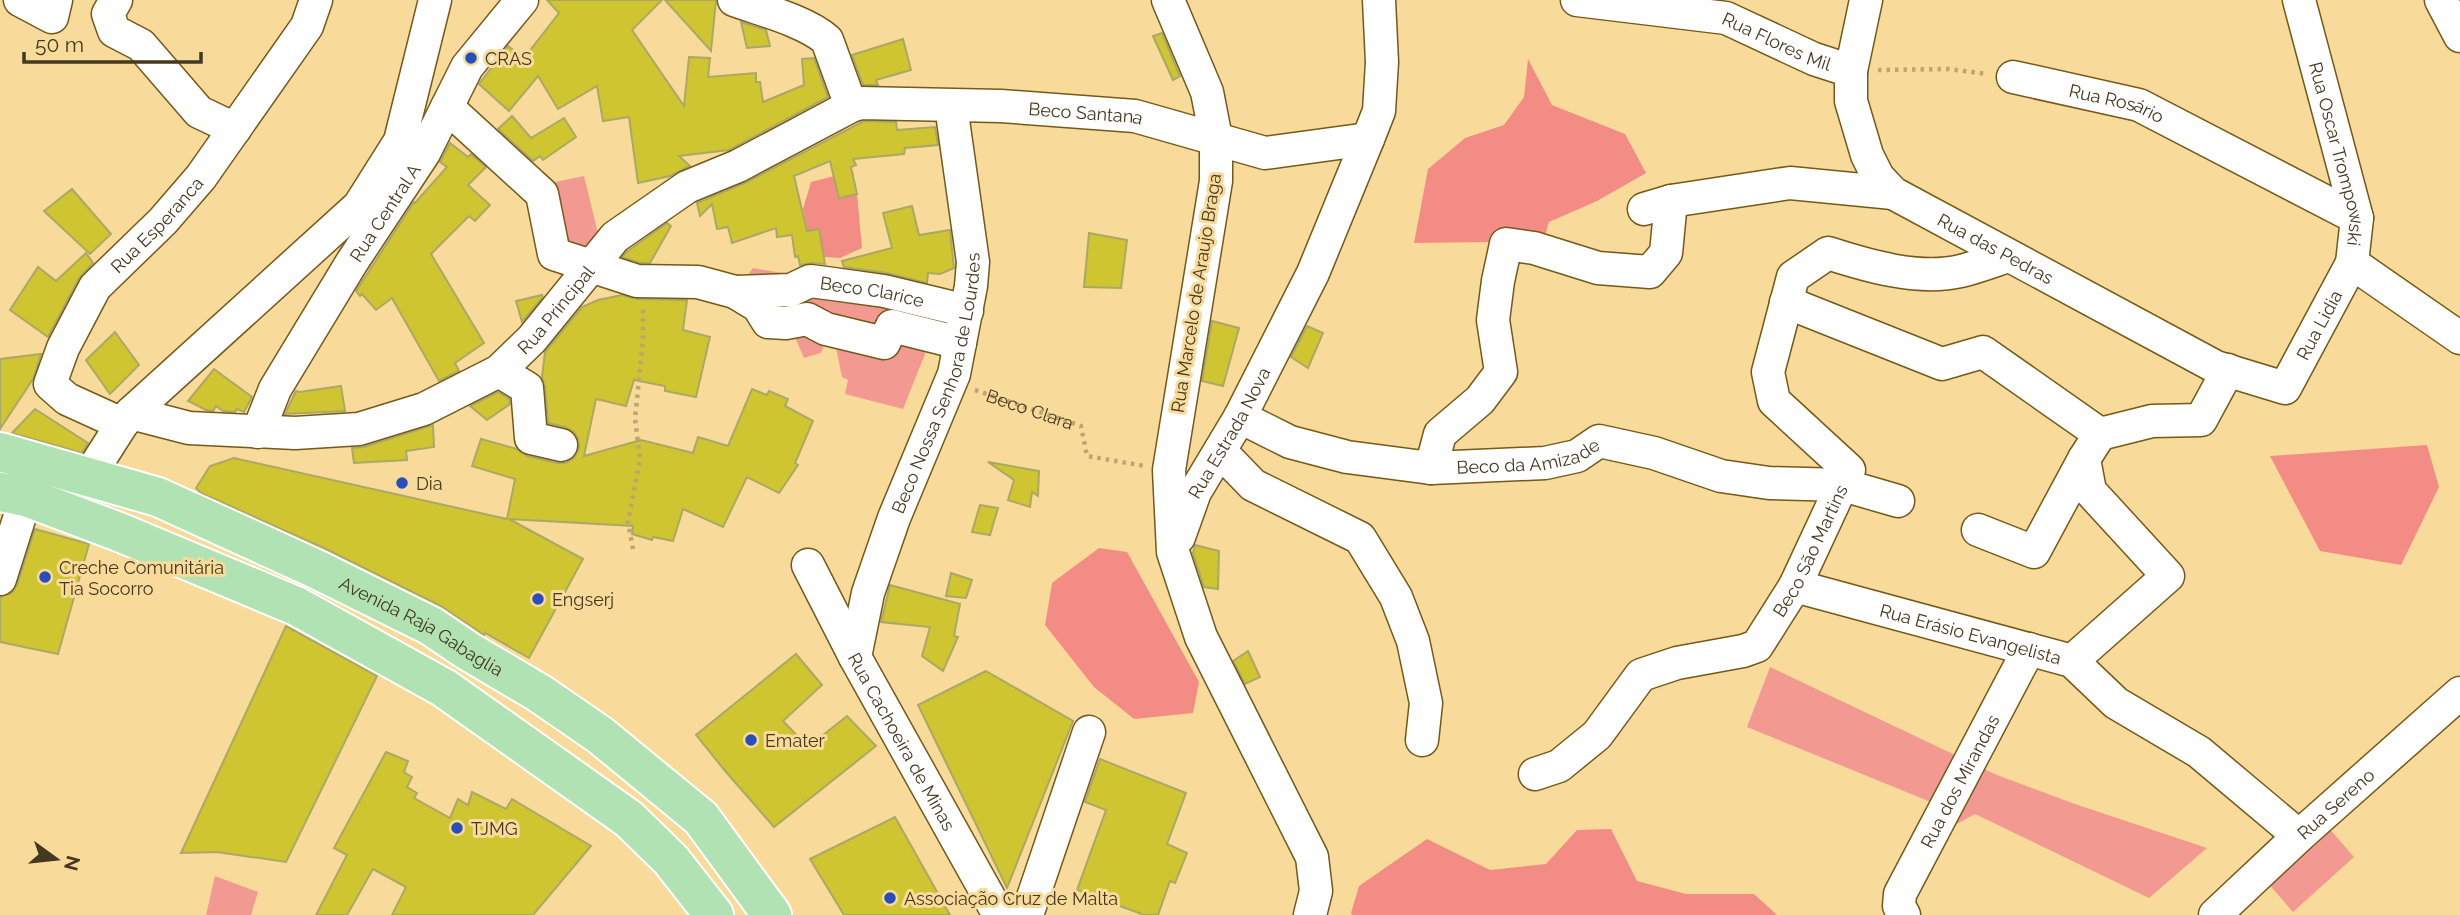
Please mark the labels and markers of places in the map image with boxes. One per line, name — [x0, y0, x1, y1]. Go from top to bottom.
place label: CRAS — [485, 48, 532, 69]
marker: CRAS — [463, 50, 479, 66]
place label: Dia — [416, 473, 443, 494]
marker: Dia — [394, 475, 410, 491]
place label: Creche Comunitária Tia Socorro — [59, 557, 224, 599]
marker: Creche Comunitária Tia Socorro — [37, 569, 53, 585]
place label: Engserj — [552, 589, 614, 610]
marker: Engserj — [530, 591, 546, 607]
place label: Emater — [765, 730, 826, 751]
marker: Emater — [743, 732, 759, 748]
place label: TJMG — [471, 818, 518, 839]
marker: TJMG — [449, 820, 465, 836]
place label: Associação Cruz de Malta — [904, 888, 1118, 909]
marker: Associação Cruz de Malta — [882, 890, 898, 906]

